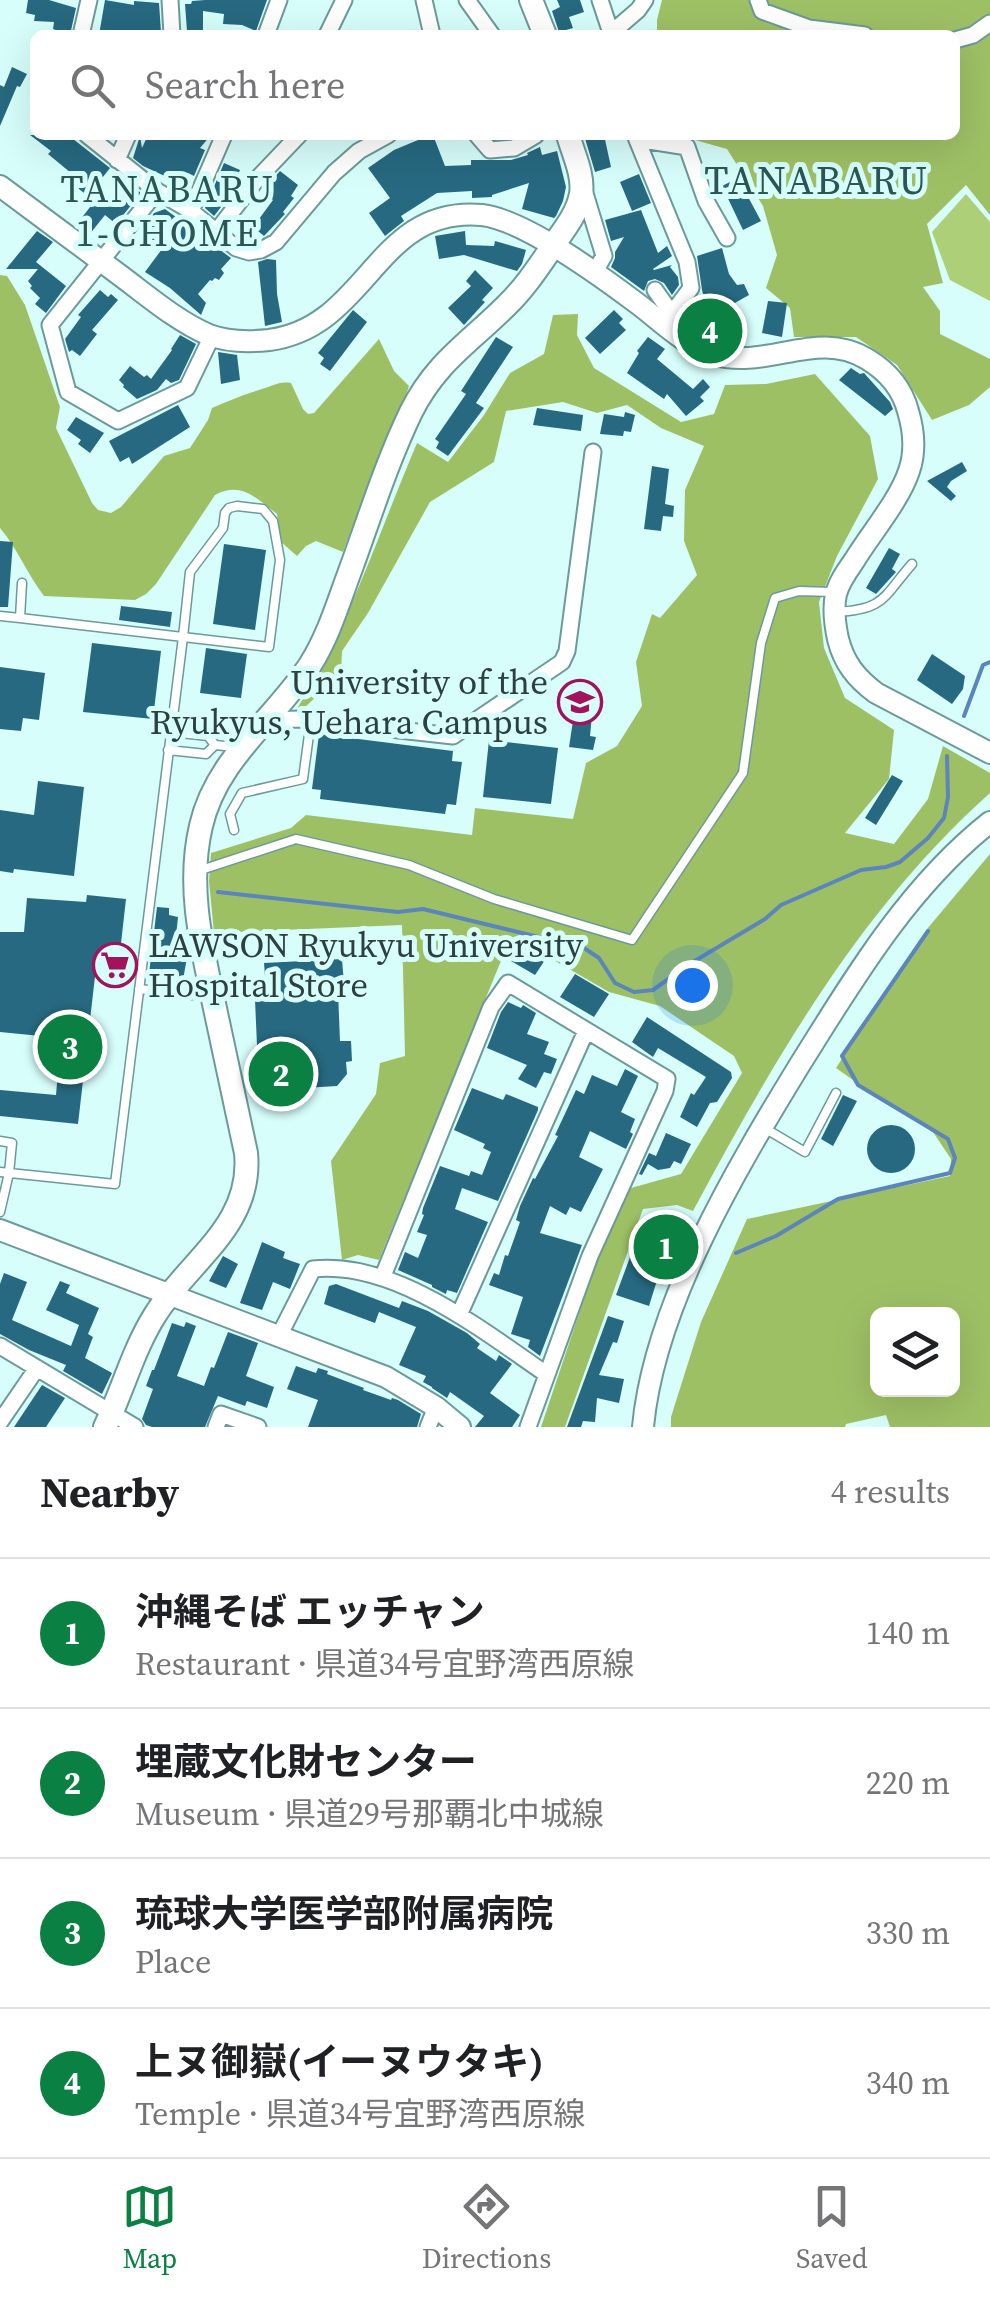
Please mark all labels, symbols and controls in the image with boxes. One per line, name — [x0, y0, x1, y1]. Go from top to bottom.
search box — [30, 30, 960, 140]
icon: search — [65, 58, 120, 113]
text: Search here — [145, 59, 345, 111]
district label: TANABARU — [704, 153, 930, 207]
district label: TANABARU 1-CHOME — [60, 163, 276, 259]
pin: 4 — [678, 294, 742, 368]
place label: University of the Ryukyus, Uehara Campus — [150, 658, 548, 746]
school or university icon: University of the Ryukyus, Uehara Campus — [557, 679, 603, 725]
place label: LAWSON Ryukyu University Hospital Store — [148, 921, 583, 1009]
supermarket icon: LAWSON Ryukyu University Hospital Store — [92, 942, 138, 988]
your location — [667, 960, 718, 1011]
pin: 3 — [38, 1010, 102, 1084]
pin: 2 — [248, 1036, 314, 1112]
pin: 1 — [634, 1210, 698, 1284]
map controls — [870, 1307, 960, 1397]
button: layers — [870, 1307, 960, 1397]
text: Nearby — [40, 1463, 179, 1521]
text: 4 results — [831, 1470, 950, 1514]
text: 沖縄そば エッチャン — [135, 1586, 485, 1638]
text: 1 — [64, 1611, 81, 1655]
text: 140 m — [866, 1611, 950, 1655]
text: Restaurant · 県道34号宜野湾西原線 — [135, 1642, 635, 1686]
text: 埋蔵文化財センター — [135, 1736, 477, 1788]
text: 2 — [64, 1761, 81, 1805]
text: 220 m — [866, 1761, 950, 1805]
text: Museum · 県道29号那覇北中城線 — [135, 1792, 604, 1836]
text: 琉球大学医学部附属病院 — [135, 1888, 553, 1940]
text: 3 — [64, 1911, 81, 1955]
text: 330 m — [866, 1911, 950, 1955]
text: Place — [135, 1940, 211, 1984]
text: 上ヌ御嶽(イーヌウタキ) — [135, 2036, 544, 2088]
text: 4 — [64, 2061, 81, 2105]
text: 340 m — [866, 2061, 950, 2105]
text: Temple · 県道34号宜野湾西原線 — [135, 2092, 585, 2136]
tab: Map — [122, 2179, 177, 2277]
tab: Directions — [422, 2179, 551, 2277]
tab: Saved — [796, 2179, 868, 2277]

